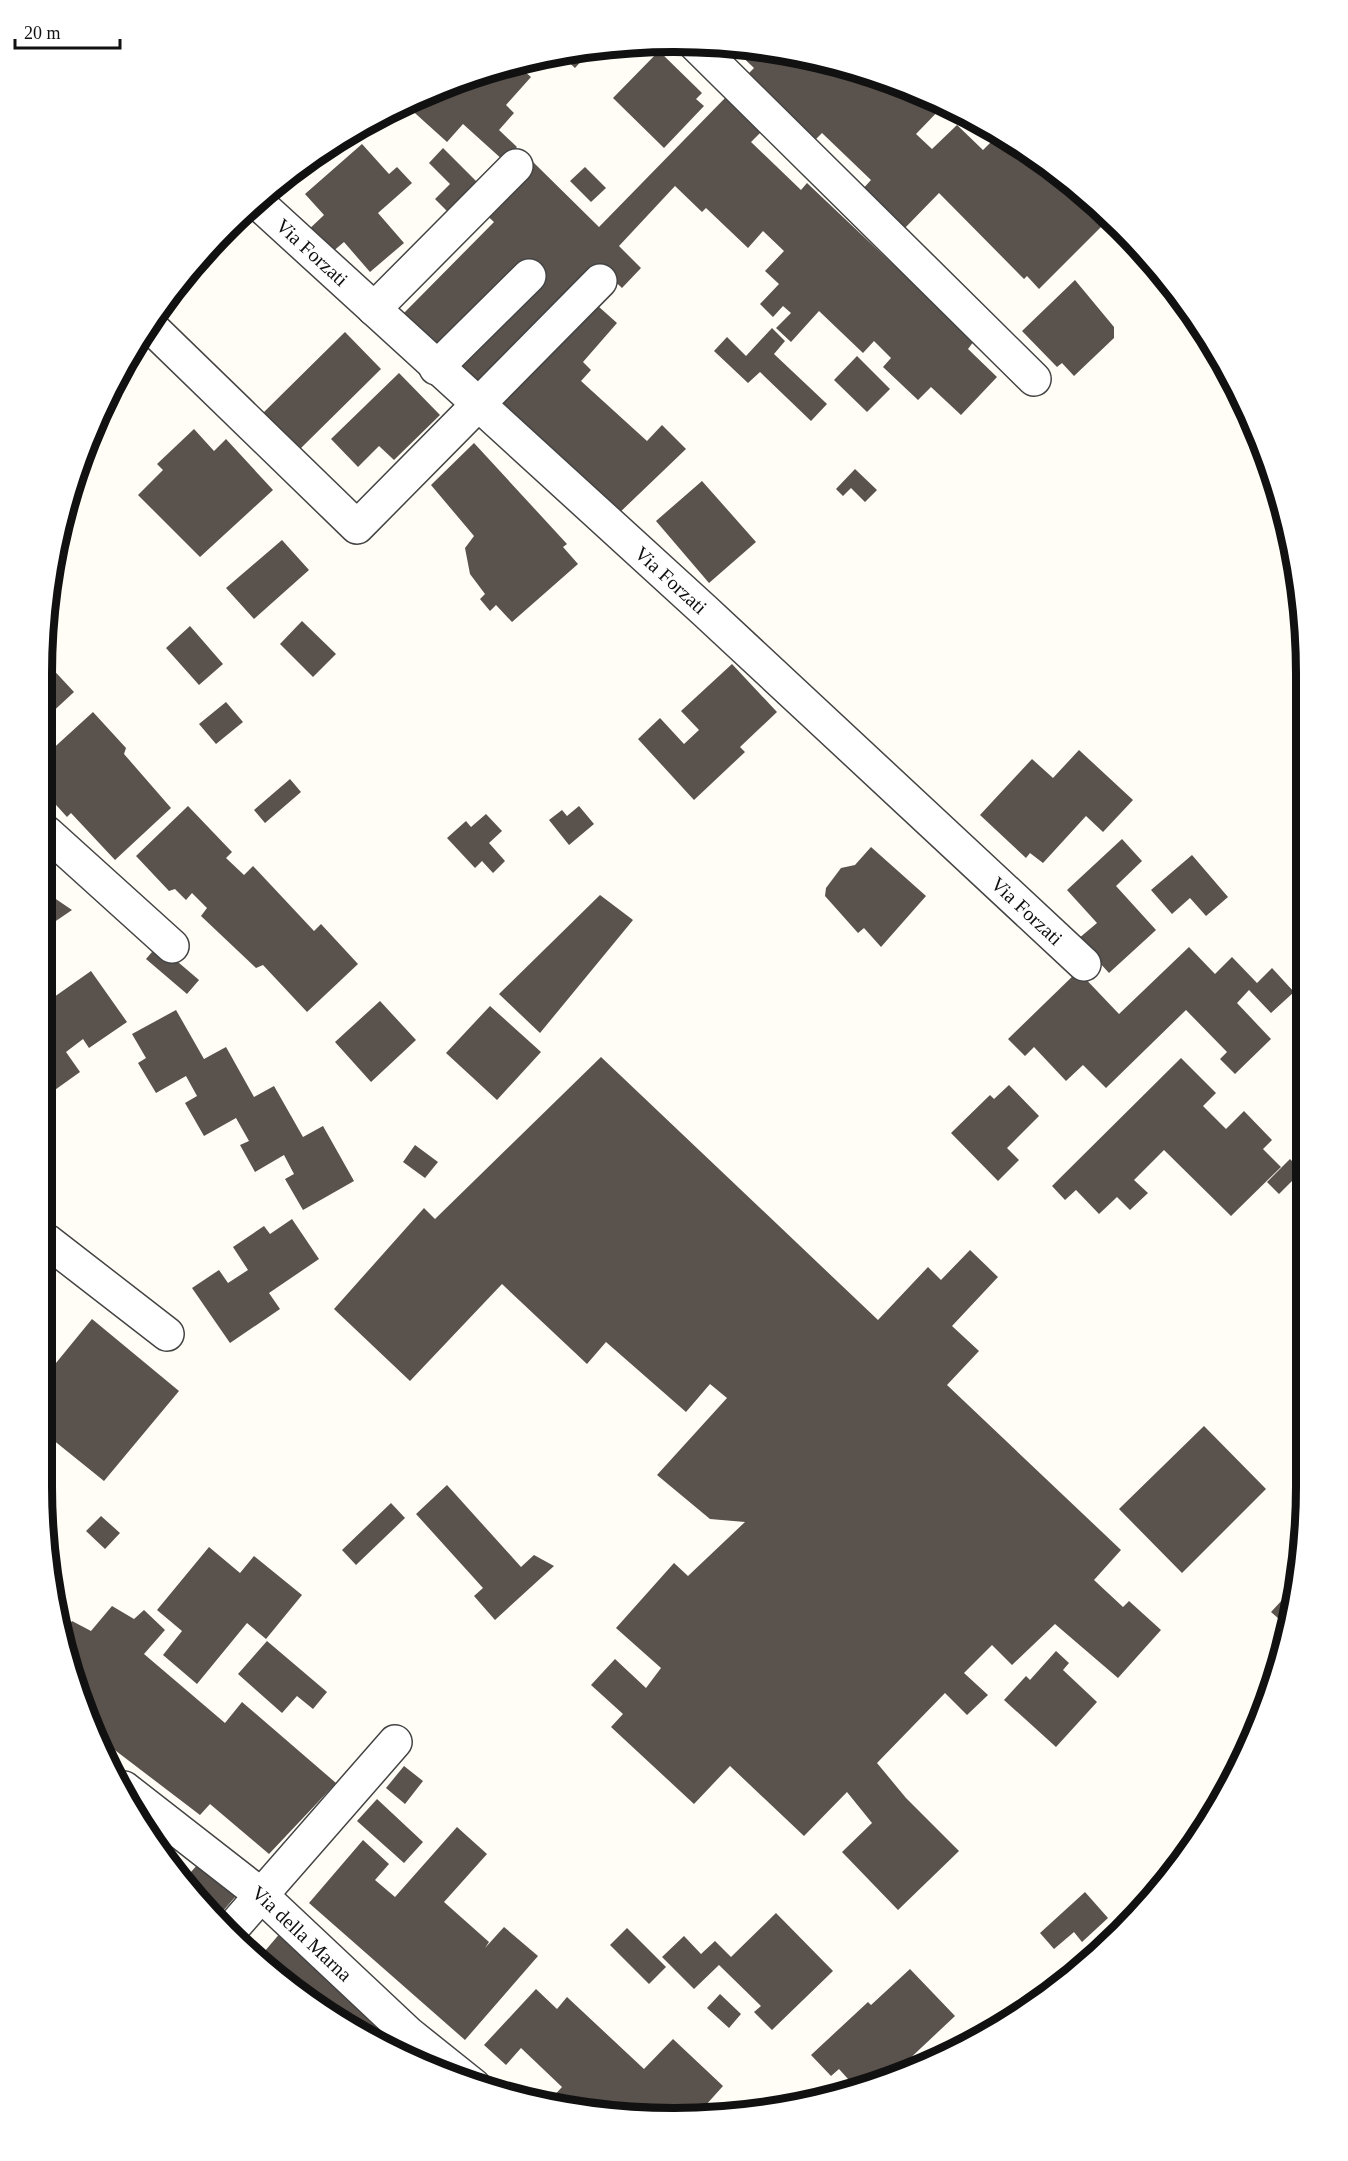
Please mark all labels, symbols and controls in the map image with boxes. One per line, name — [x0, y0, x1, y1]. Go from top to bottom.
scale bar — [15, 12, 120, 50]
text: 20 m — [24, 23, 61, 43]
street label: Via Forzati — [272, 214, 353, 291]
street label: Via Forzati — [631, 542, 712, 619]
street label: Via Forzati — [987, 872, 1067, 950]
street label: Via della Marna — [248, 1881, 357, 1986]

